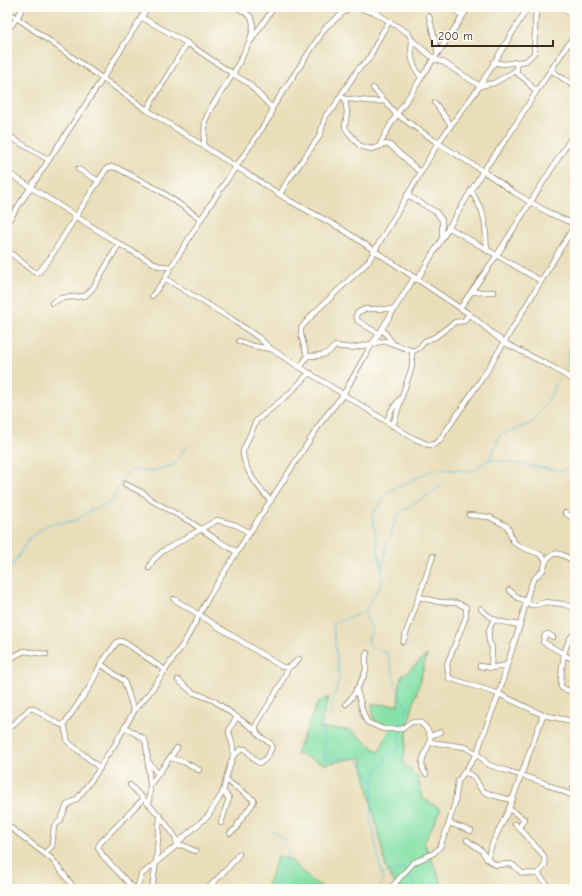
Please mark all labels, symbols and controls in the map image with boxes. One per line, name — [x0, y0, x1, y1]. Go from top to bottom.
scale bar — [432, 22, 553, 48]
text: 200 m — [438, 29, 473, 43]

